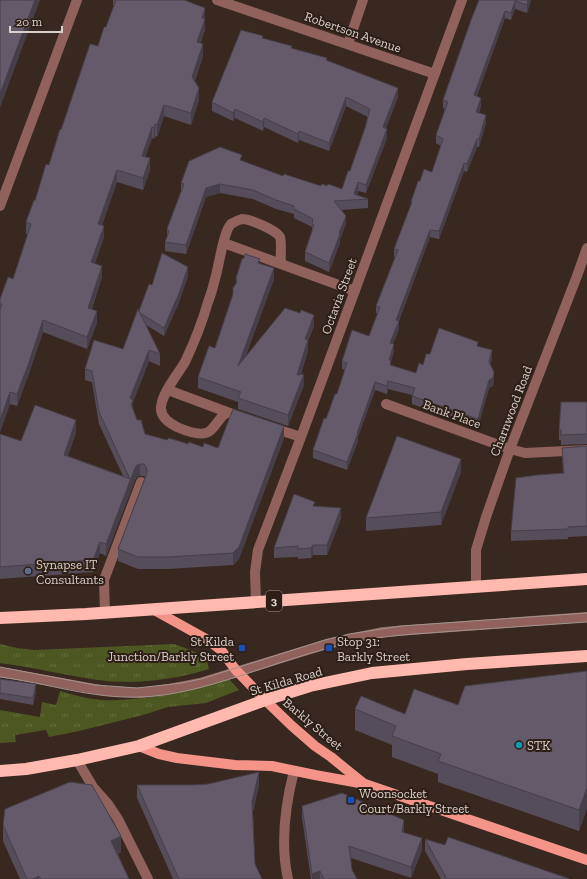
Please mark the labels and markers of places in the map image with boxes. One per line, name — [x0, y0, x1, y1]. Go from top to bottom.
place label: Synapse IT Consultants — [36, 557, 104, 587]
marker: Synapse IT Consultants — [23, 566, 33, 576]
place label: St Kilda Junction/Barkly Street — [107, 634, 235, 664]
place label: Stop 31: Barkly Street — [337, 634, 410, 664]
marker: St Kilda Junction/Barkly Street — [237, 643, 247, 653]
marker: Stop 31: Barkly Street — [324, 643, 334, 653]
place label: STK — [527, 738, 551, 753]
marker: STK — [514, 740, 524, 750]
place label: Woonsocket Court/Barkly Street — [359, 786, 469, 816]
marker: Woonsocket Court/Barkly Street — [346, 795, 356, 805]

